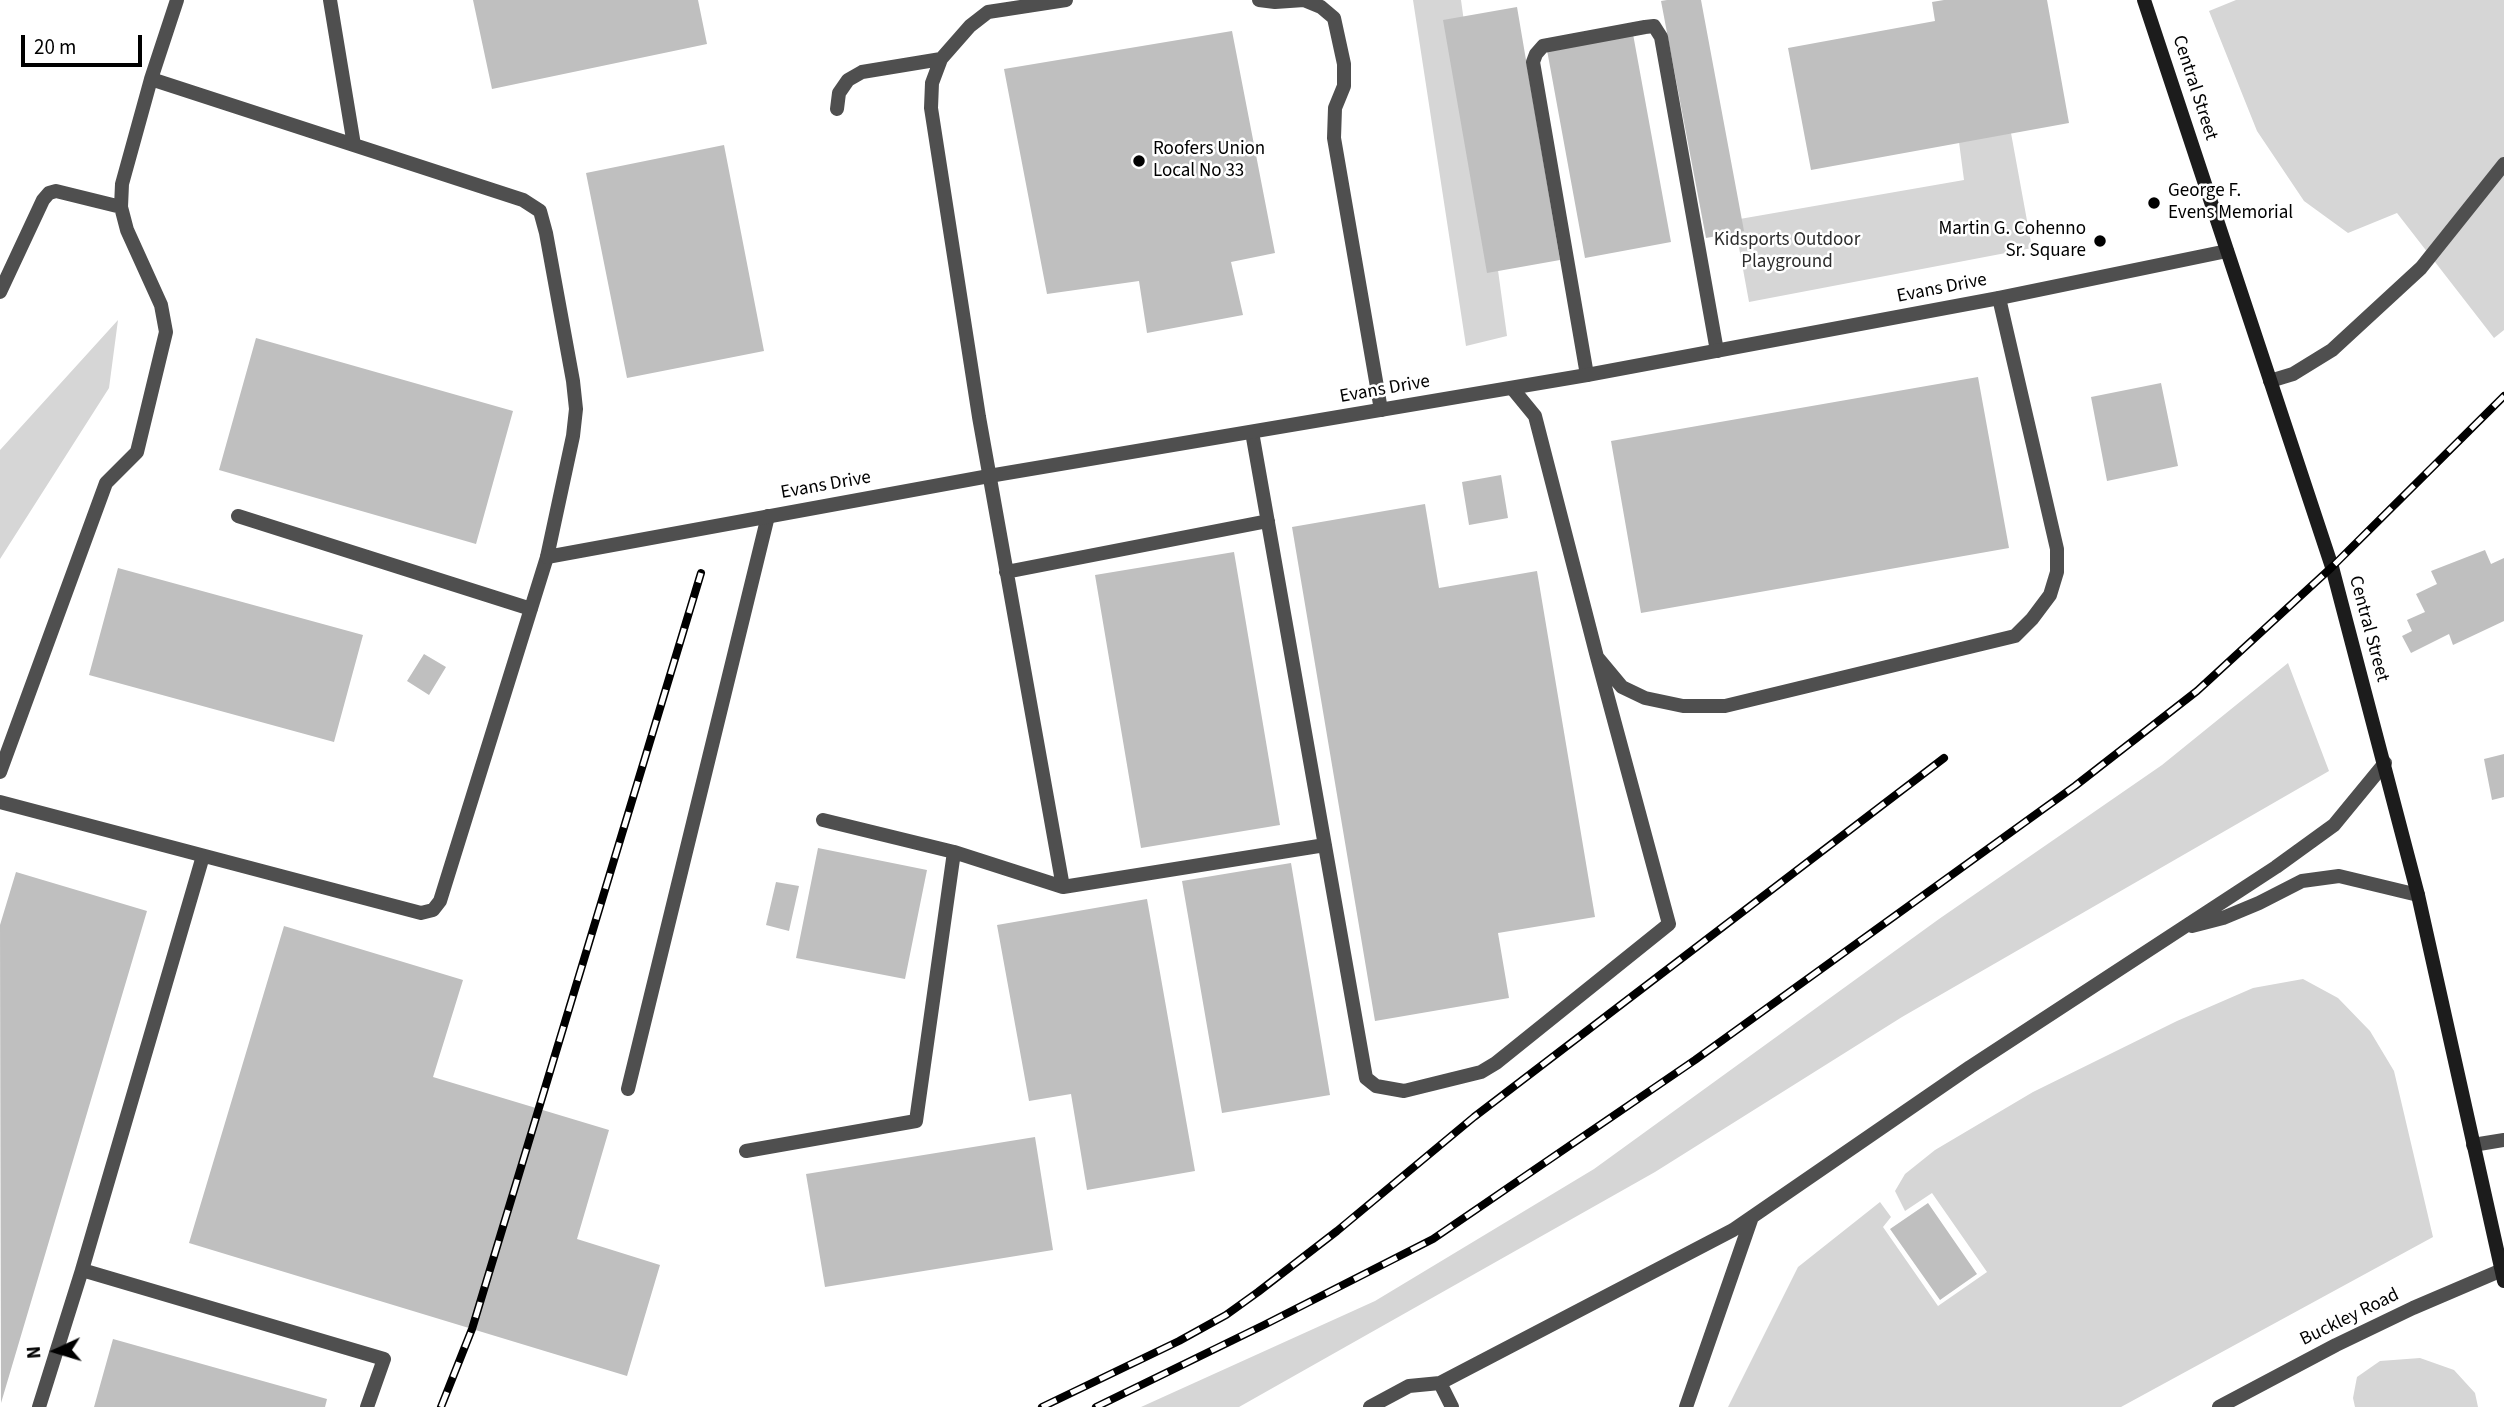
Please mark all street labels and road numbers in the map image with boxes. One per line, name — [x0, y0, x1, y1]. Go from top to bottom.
street label: Central Street — [2166, 33, 2222, 143]
street label: Evans Drive — [1895, 269, 1989, 309]
street label: Evans Drive — [1338, 371, 1432, 409]
street label: Evans Drive — [779, 467, 873, 505]
street label: Central Street — [2343, 573, 2393, 685]
street label: Buckley Road — [2297, 1284, 2403, 1352]

